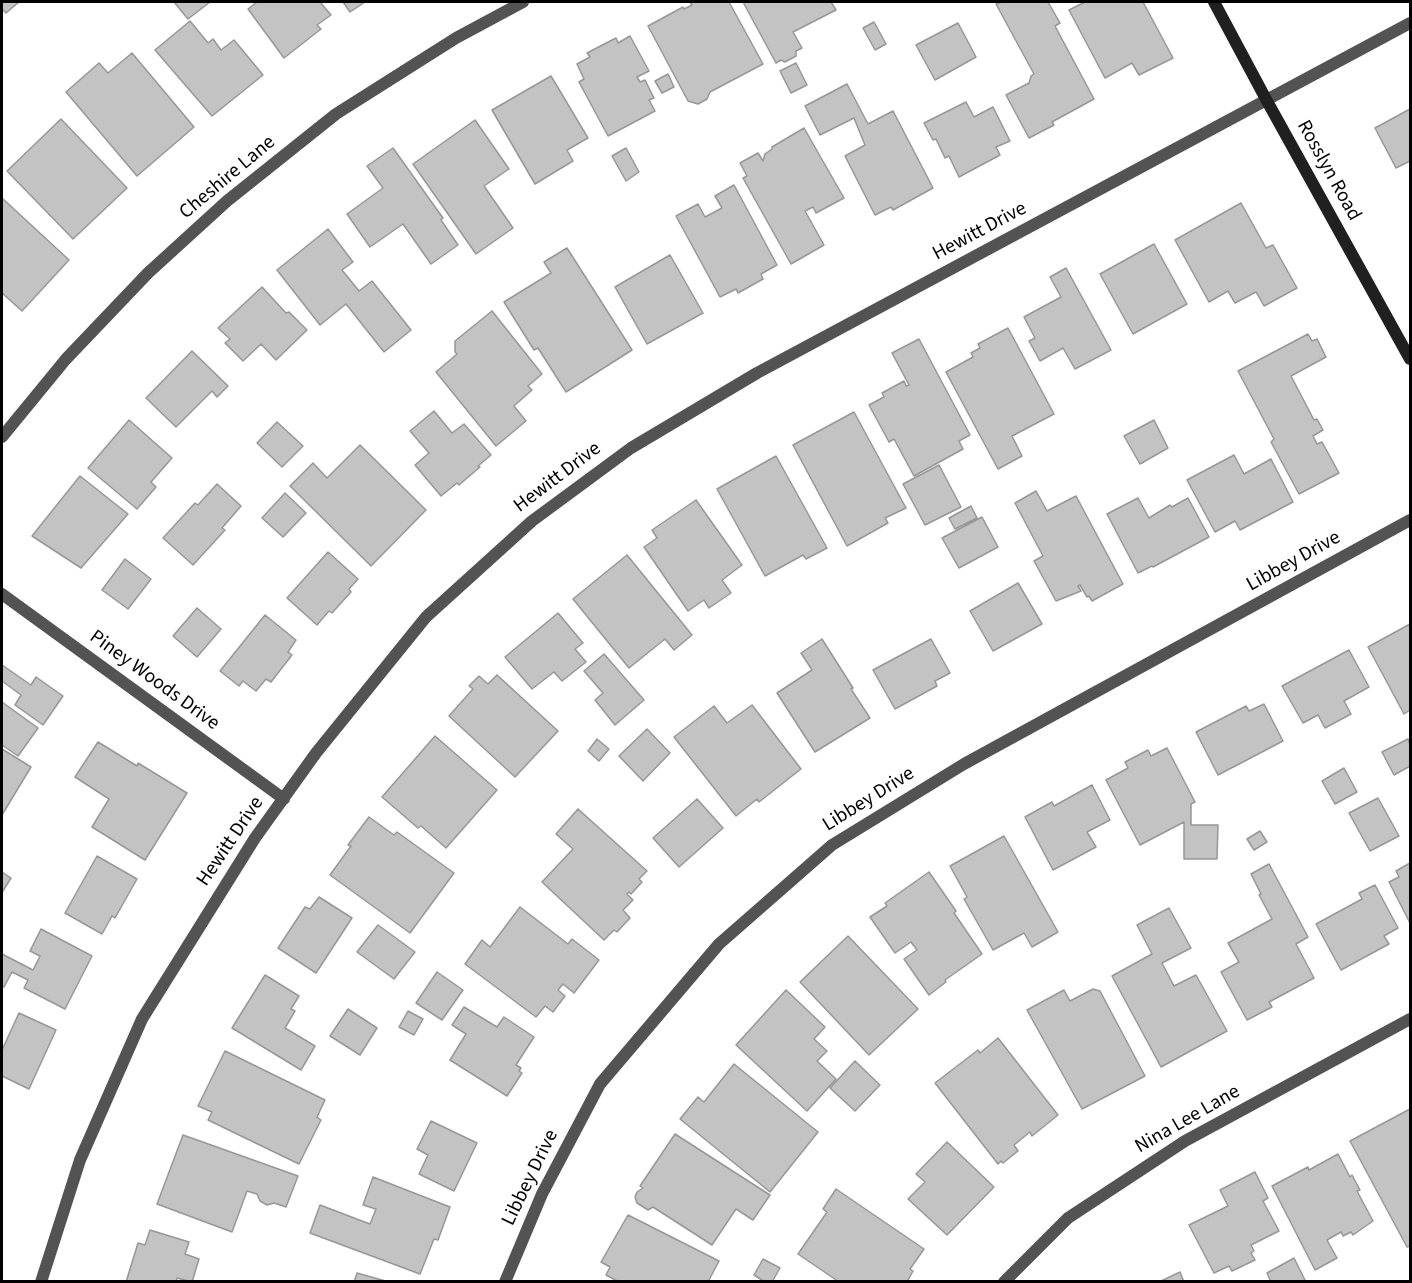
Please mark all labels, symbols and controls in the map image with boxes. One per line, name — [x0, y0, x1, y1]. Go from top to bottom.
street label: Rosslyn Road — [1291, 117, 1365, 225]
street label: Cheshire Lane — [175, 131, 281, 225]
street label: Hewitt Drive — [929, 197, 1031, 267]
street label: Hewitt Drive — [510, 437, 606, 519]
street label: Libbey Drive — [1243, 526, 1345, 598]
street label: Piney Woods Drive — [84, 626, 224, 736]
street label: Libbey Drive — [819, 762, 919, 838]
street label: Hewitt Drive — [192, 793, 270, 891]
street label: Nina Lee Lane — [1131, 1080, 1245, 1160]
street label: Libbey Drive — [498, 1126, 564, 1230]

